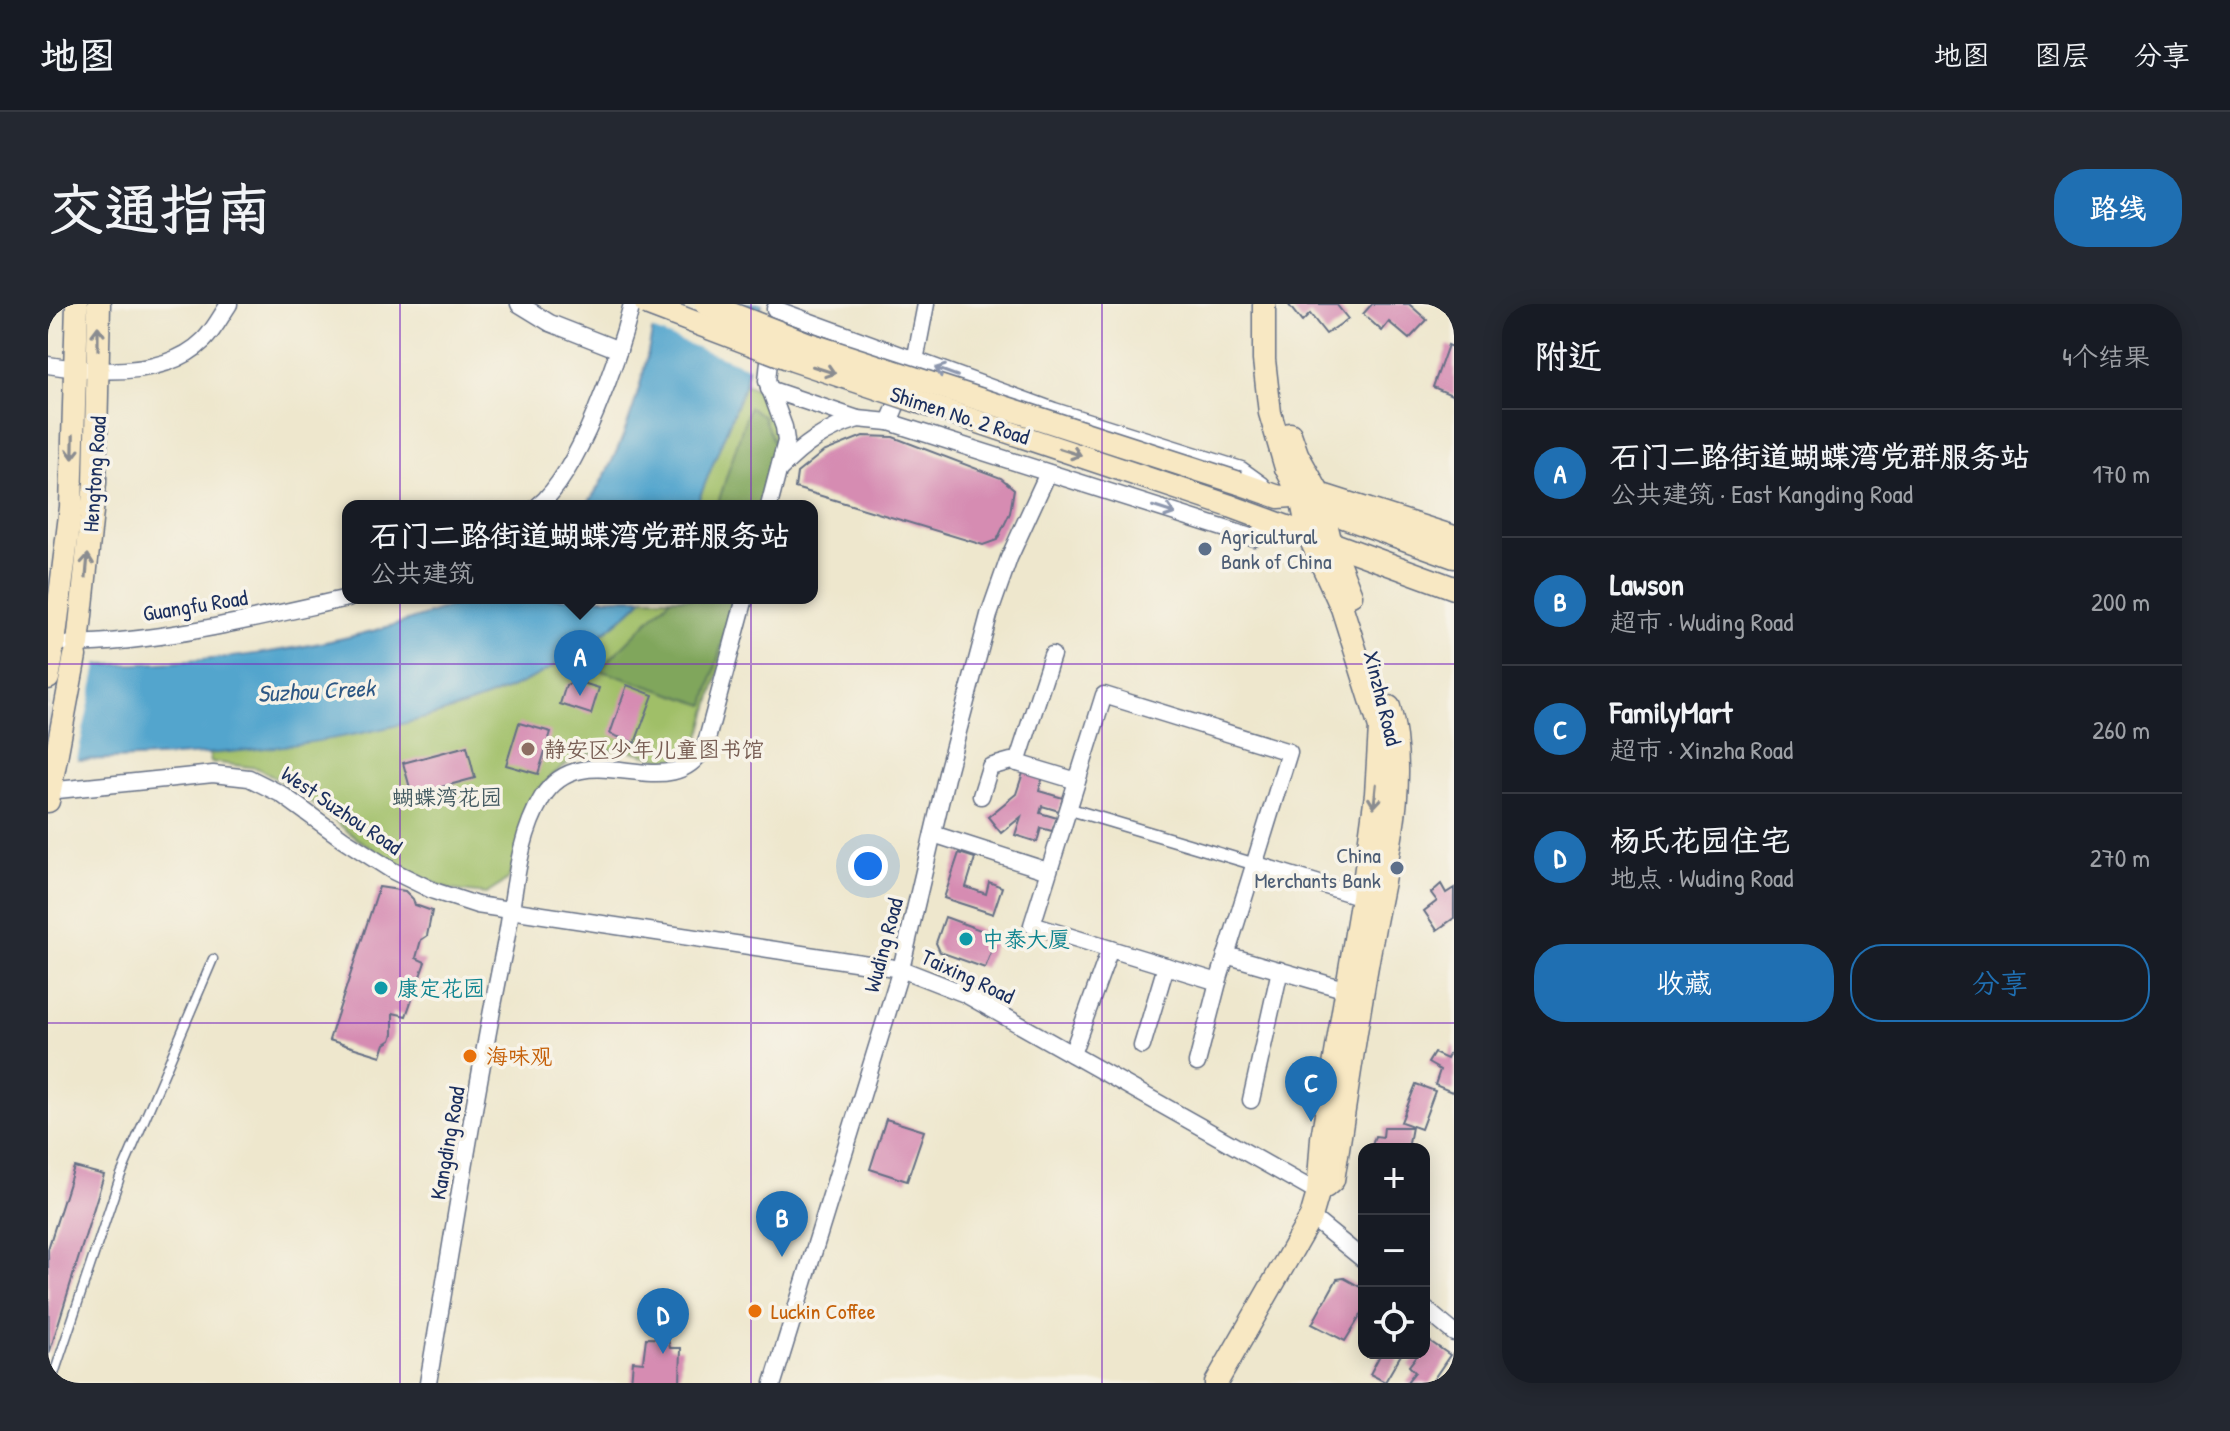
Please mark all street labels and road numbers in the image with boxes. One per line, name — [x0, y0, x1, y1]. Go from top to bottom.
street label: Shimen No. 2 Road — [887, 378, 1034, 452]
street label: Hengtong Road — [75, 415, 113, 533]
street label: Guangfu Road — [141, 582, 250, 628]
street label: Xinzha Road — [1357, 648, 1409, 749]
street label: West Suzhou Road — [276, 758, 409, 862]
street label: Wuding Road — [856, 894, 910, 996]
street label: Taixing Road — [917, 941, 1020, 1011]
street label: Kangding Road — [422, 1084, 472, 1202]

